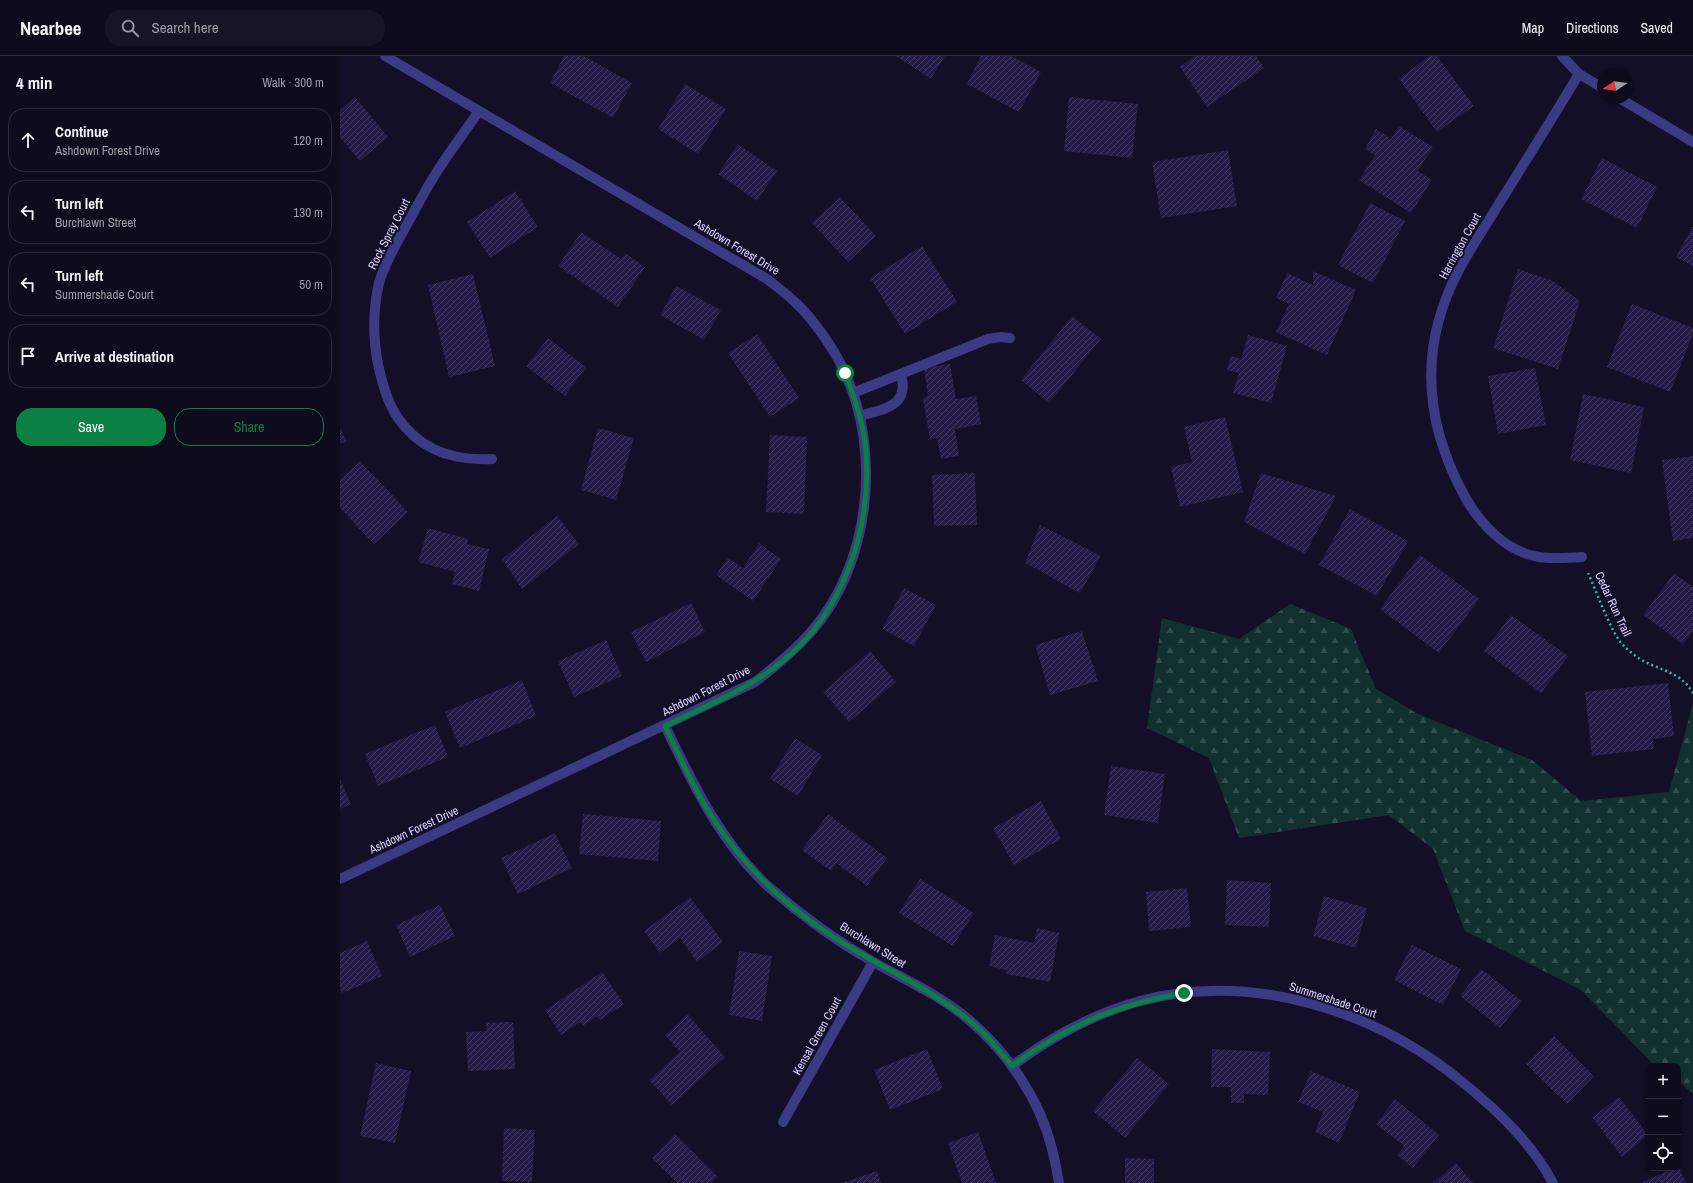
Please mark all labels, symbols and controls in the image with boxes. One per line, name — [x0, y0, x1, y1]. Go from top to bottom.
search box — [105, 10, 385, 46]
text: Nearbee — [20, 15, 81, 41]
icon: search — [119, 17, 141, 39]
text: Search here — [151, 17, 219, 38]
text: Map — [1522, 19, 1544, 37]
text: Directions — [1566, 19, 1618, 37]
text: Saved — [1640, 19, 1673, 37]
north arrow — [1597, 68, 1633, 104]
text: 4 min — [16, 71, 52, 94]
text: Walk · 300 m — [262, 74, 324, 91]
text: Continue — [55, 121, 108, 142]
icon: ahead — [17, 129, 39, 151]
text: 120 m — [293, 132, 323, 149]
text: Ashdown Forest Drive — [55, 142, 160, 159]
text: Turn left — [55, 193, 103, 214]
street label: Rock Spray Court — [364, 196, 414, 272]
icon: left — [17, 201, 39, 223]
text: 130 m — [293, 204, 323, 221]
street label: Harrington Court — [1435, 210, 1485, 282]
text: Burchlawn Street — [55, 214, 136, 231]
street label: Ashdown Forest Drive — [691, 215, 783, 279]
text: Turn left — [55, 265, 103, 286]
icon: left — [17, 273, 39, 295]
text: 50 m — [299, 276, 323, 293]
text: Summershade Court — [55, 286, 153, 303]
icon: arrive — [17, 345, 39, 367]
text: Arrive at destination — [55, 346, 174, 367]
route start — [836, 364, 854, 382]
button: Save — [16, 408, 166, 446]
button: Share — [174, 408, 324, 446]
street label: Cedar Run Trail — [1591, 569, 1635, 639]
street label: Ashdown Forest Drive — [658, 662, 753, 721]
street label: Ashdown Forest Drive — [366, 802, 461, 858]
street label: Burchlawn Street — [837, 918, 909, 972]
street label: Summershade Court — [1287, 978, 1379, 1022]
route end — [1175, 984, 1193, 1002]
street label: Kensal Green Court — [789, 994, 845, 1078]
map controls — [1645, 1063, 1681, 1171]
button: + — [1645, 1063, 1681, 1099]
button: − — [1645, 1099, 1681, 1135]
button: locate — [1645, 1135, 1681, 1171]

